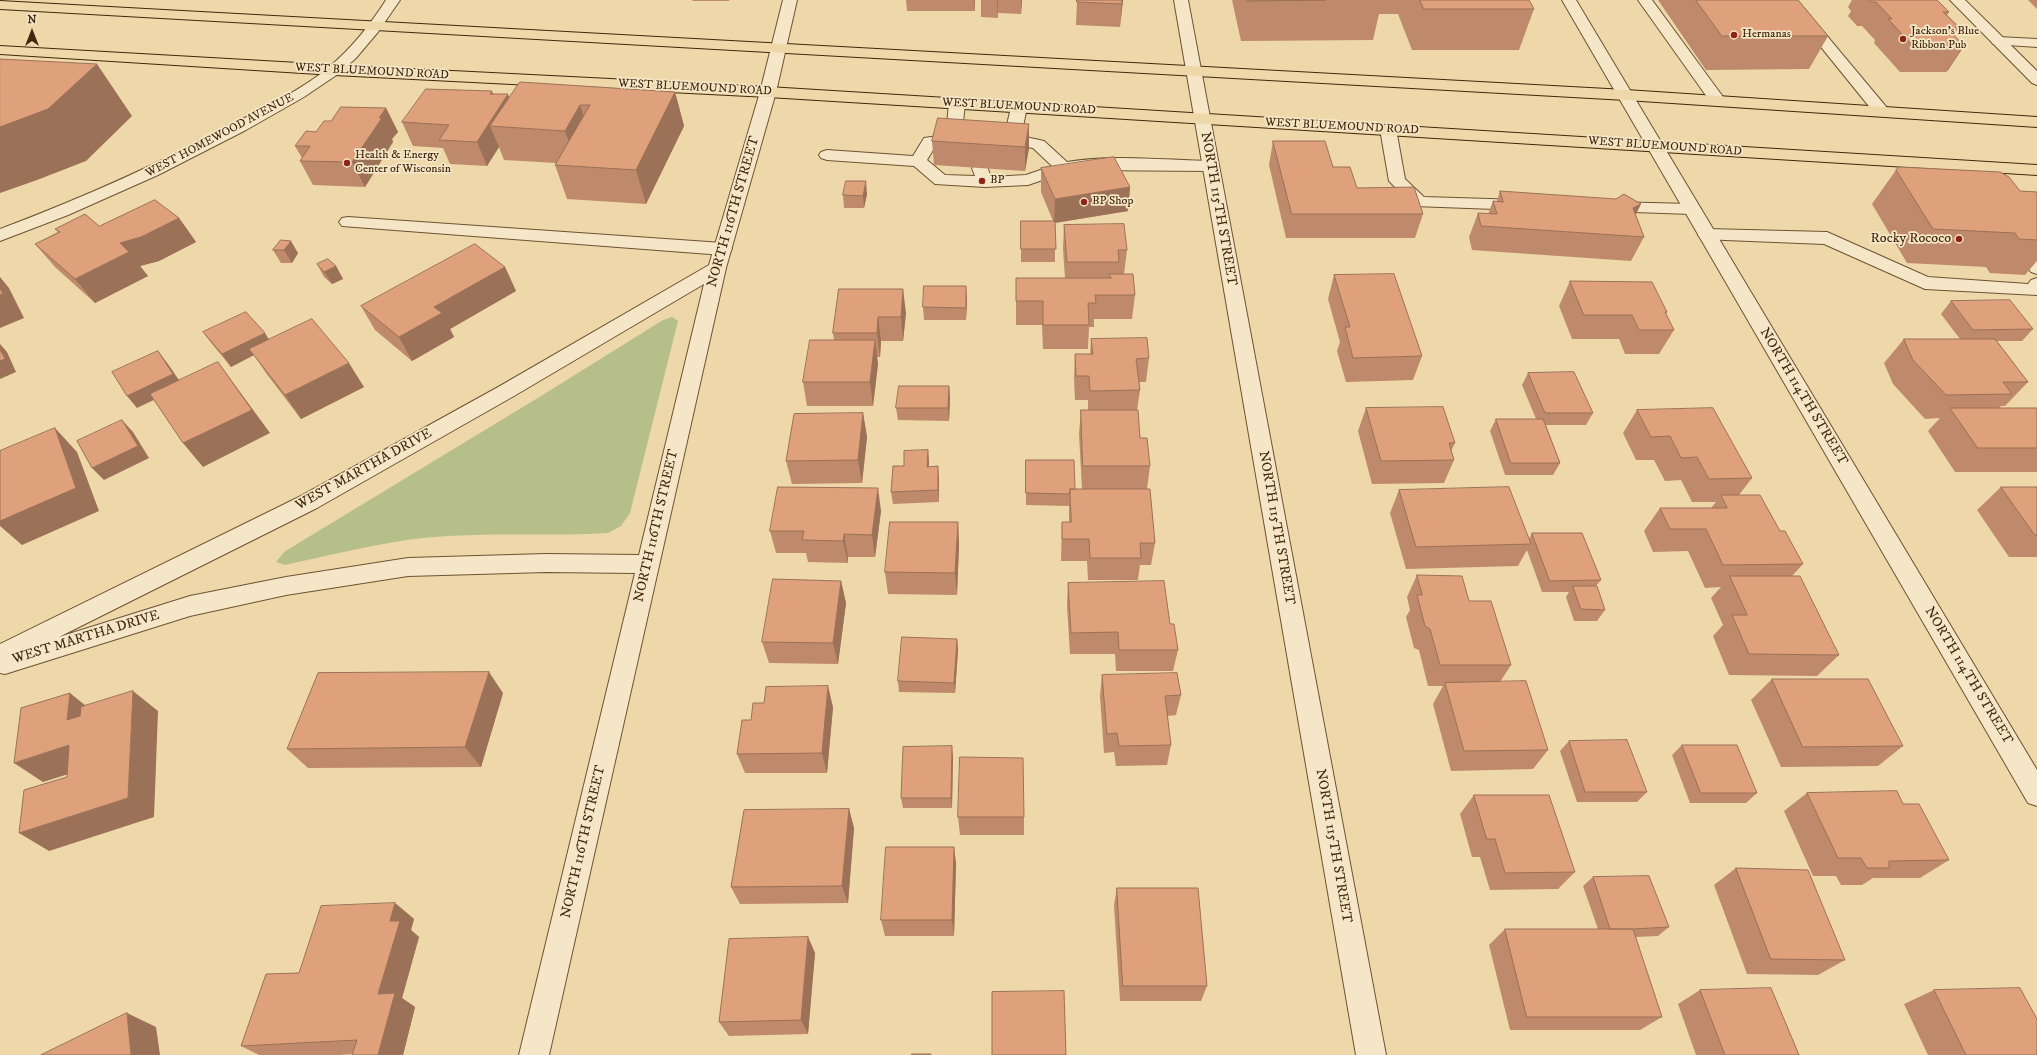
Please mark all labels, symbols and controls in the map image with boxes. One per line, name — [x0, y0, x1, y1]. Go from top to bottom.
north arrow — [12, 12, 52, 52]
text: N — [27, 13, 37, 27]
place label: Jackson's Blue Ribbon Pub — [1911, 25, 1979, 53]
place label: Hermanas — [1742, 28, 1791, 42]
marker: Hermanas — [1729, 30, 1739, 40]
marker: Jackson's Blue Ribbon Pub — [1898, 34, 1908, 44]
street label: WEST BLUEMOUND ROAD — [295, 61, 449, 83]
street label: WEST BLUEMOUND ROAD — [618, 77, 772, 99]
street label: WEST HOMEWOOD AVENUE — [144, 91, 296, 181]
street label: WEST BLUEMOUND ROAD — [942, 96, 1096, 118]
street label: WEST BLUEMOUND ROAD — [1265, 116, 1419, 138]
street label: NORTH 115TH STREET — [1196, 131, 1240, 287]
street label: WEST BLUEMOUND ROAD — [1588, 134, 1742, 160]
street label: NORTH 116TH STREET — [704, 135, 764, 289]
place label: Health & Energy Center of Wisconsin — [355, 149, 451, 177]
marker: Health & Energy Center of Wisconsin — [342, 158, 352, 168]
place label: BP — [990, 174, 1004, 188]
marker: BP — [977, 176, 987, 186]
place label: BP Shop — [1092, 195, 1133, 209]
marker: BP Shop — [1079, 197, 1089, 207]
place label: Rocky Rococo — [1871, 231, 1951, 247]
marker: Rocky Rococo — [1954, 234, 1964, 244]
street label: NORTH 114TH STREET — [1755, 325, 1851, 469]
street label: WEST MARTHA DRIVE — [293, 426, 435, 514]
street label: NORTH 116TH STREET — [631, 448, 683, 604]
street label: NORTH 115TH STREET — [1254, 450, 1298, 606]
street label: NORTH 114TH STREET — [1920, 604, 2016, 748]
street label: WEST MARTHA DRIVE — [10, 608, 162, 668]
street label: NORTH 116TH STREET — [558, 764, 610, 920]
street label: NORTH 115TH STREET — [1311, 768, 1355, 924]

